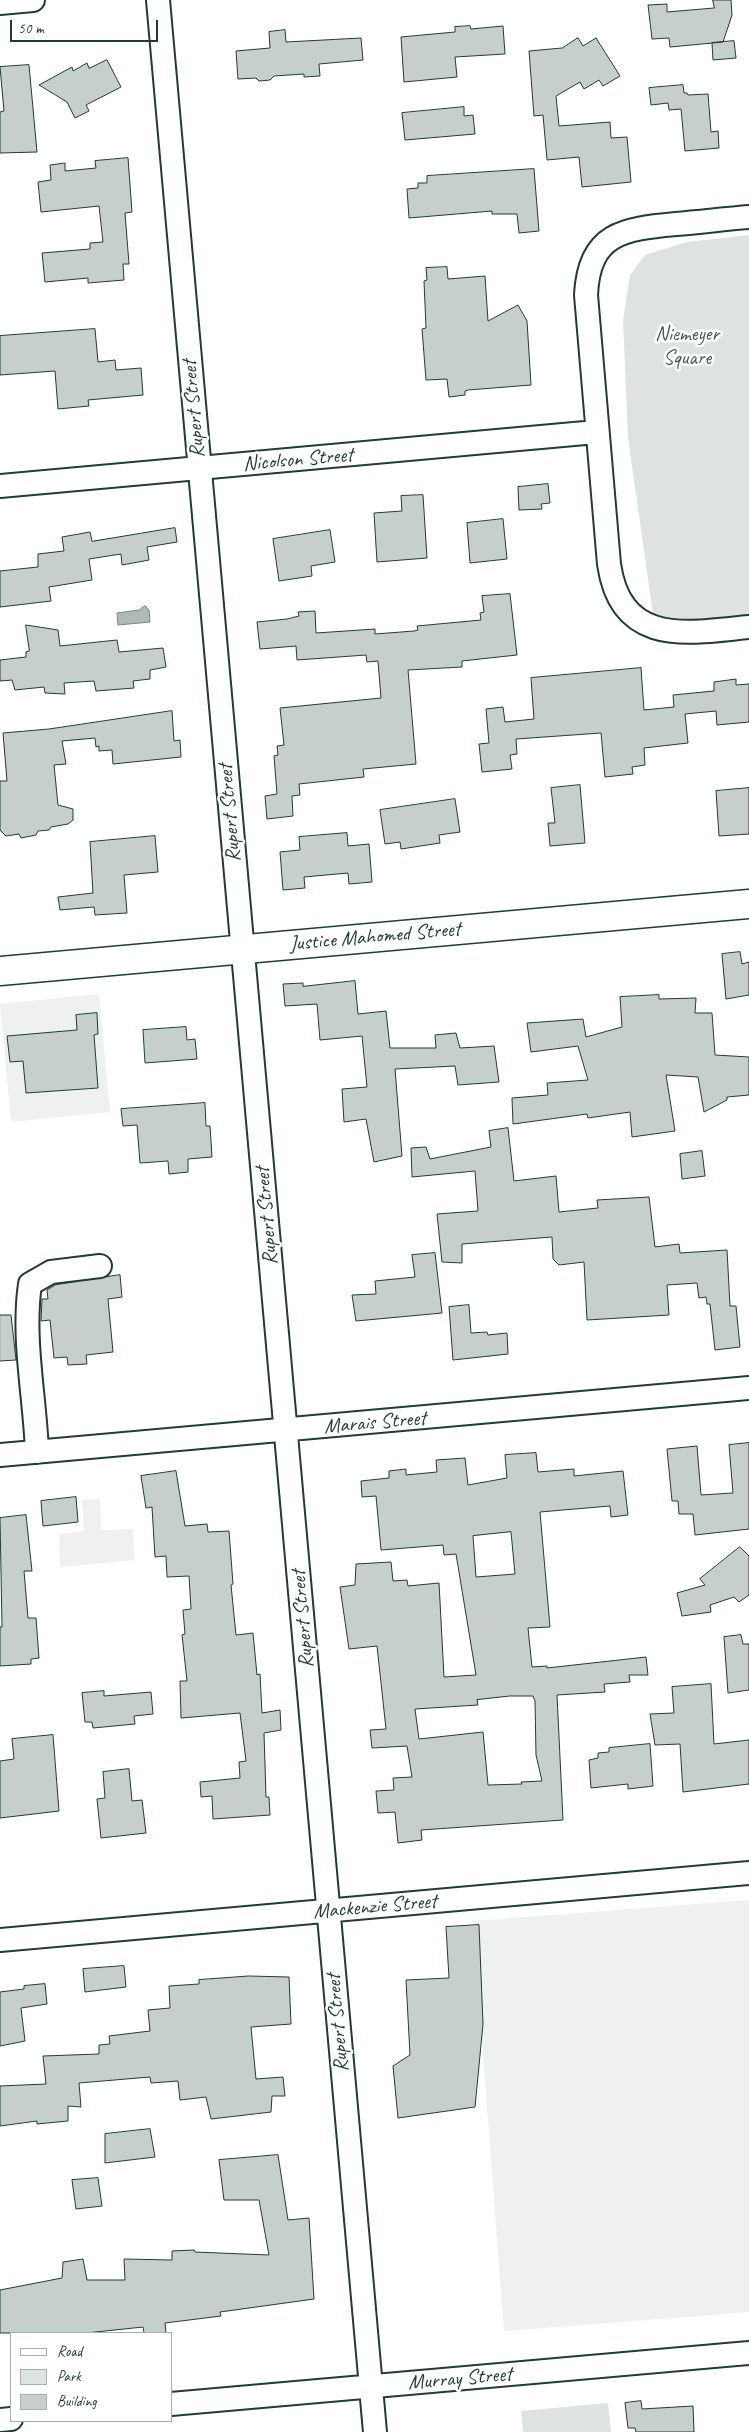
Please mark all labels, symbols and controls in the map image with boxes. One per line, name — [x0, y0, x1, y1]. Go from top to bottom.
scale bar — [12, 10, 160, 42]
text: 50 m — [18, 19, 44, 38]
park label: Niemeyer Square — [655, 321, 719, 371]
street label: Rupert Street — [177, 359, 211, 459]
street label: Nicolson Street — [242, 443, 354, 477]
street label: Rupert Street — [213, 763, 247, 863]
street label: Justice Mahomed Street — [288, 917, 462, 957]
street label: Rupert Street — [250, 1166, 284, 1266]
street label: Marais Street — [323, 1406, 427, 1440]
street label: Rupert Street — [286, 1569, 320, 1669]
street label: Mackenzie Street — [312, 1889, 438, 1925]
street label: Rupert Street — [321, 1973, 355, 2073]
legend — [10, 2332, 172, 2422]
text: Road — [57, 2342, 82, 2361]
street label: Murray Street — [407, 2362, 513, 2396]
text: Park — [57, 2367, 81, 2386]
text: Building — [57, 2392, 96, 2411]

